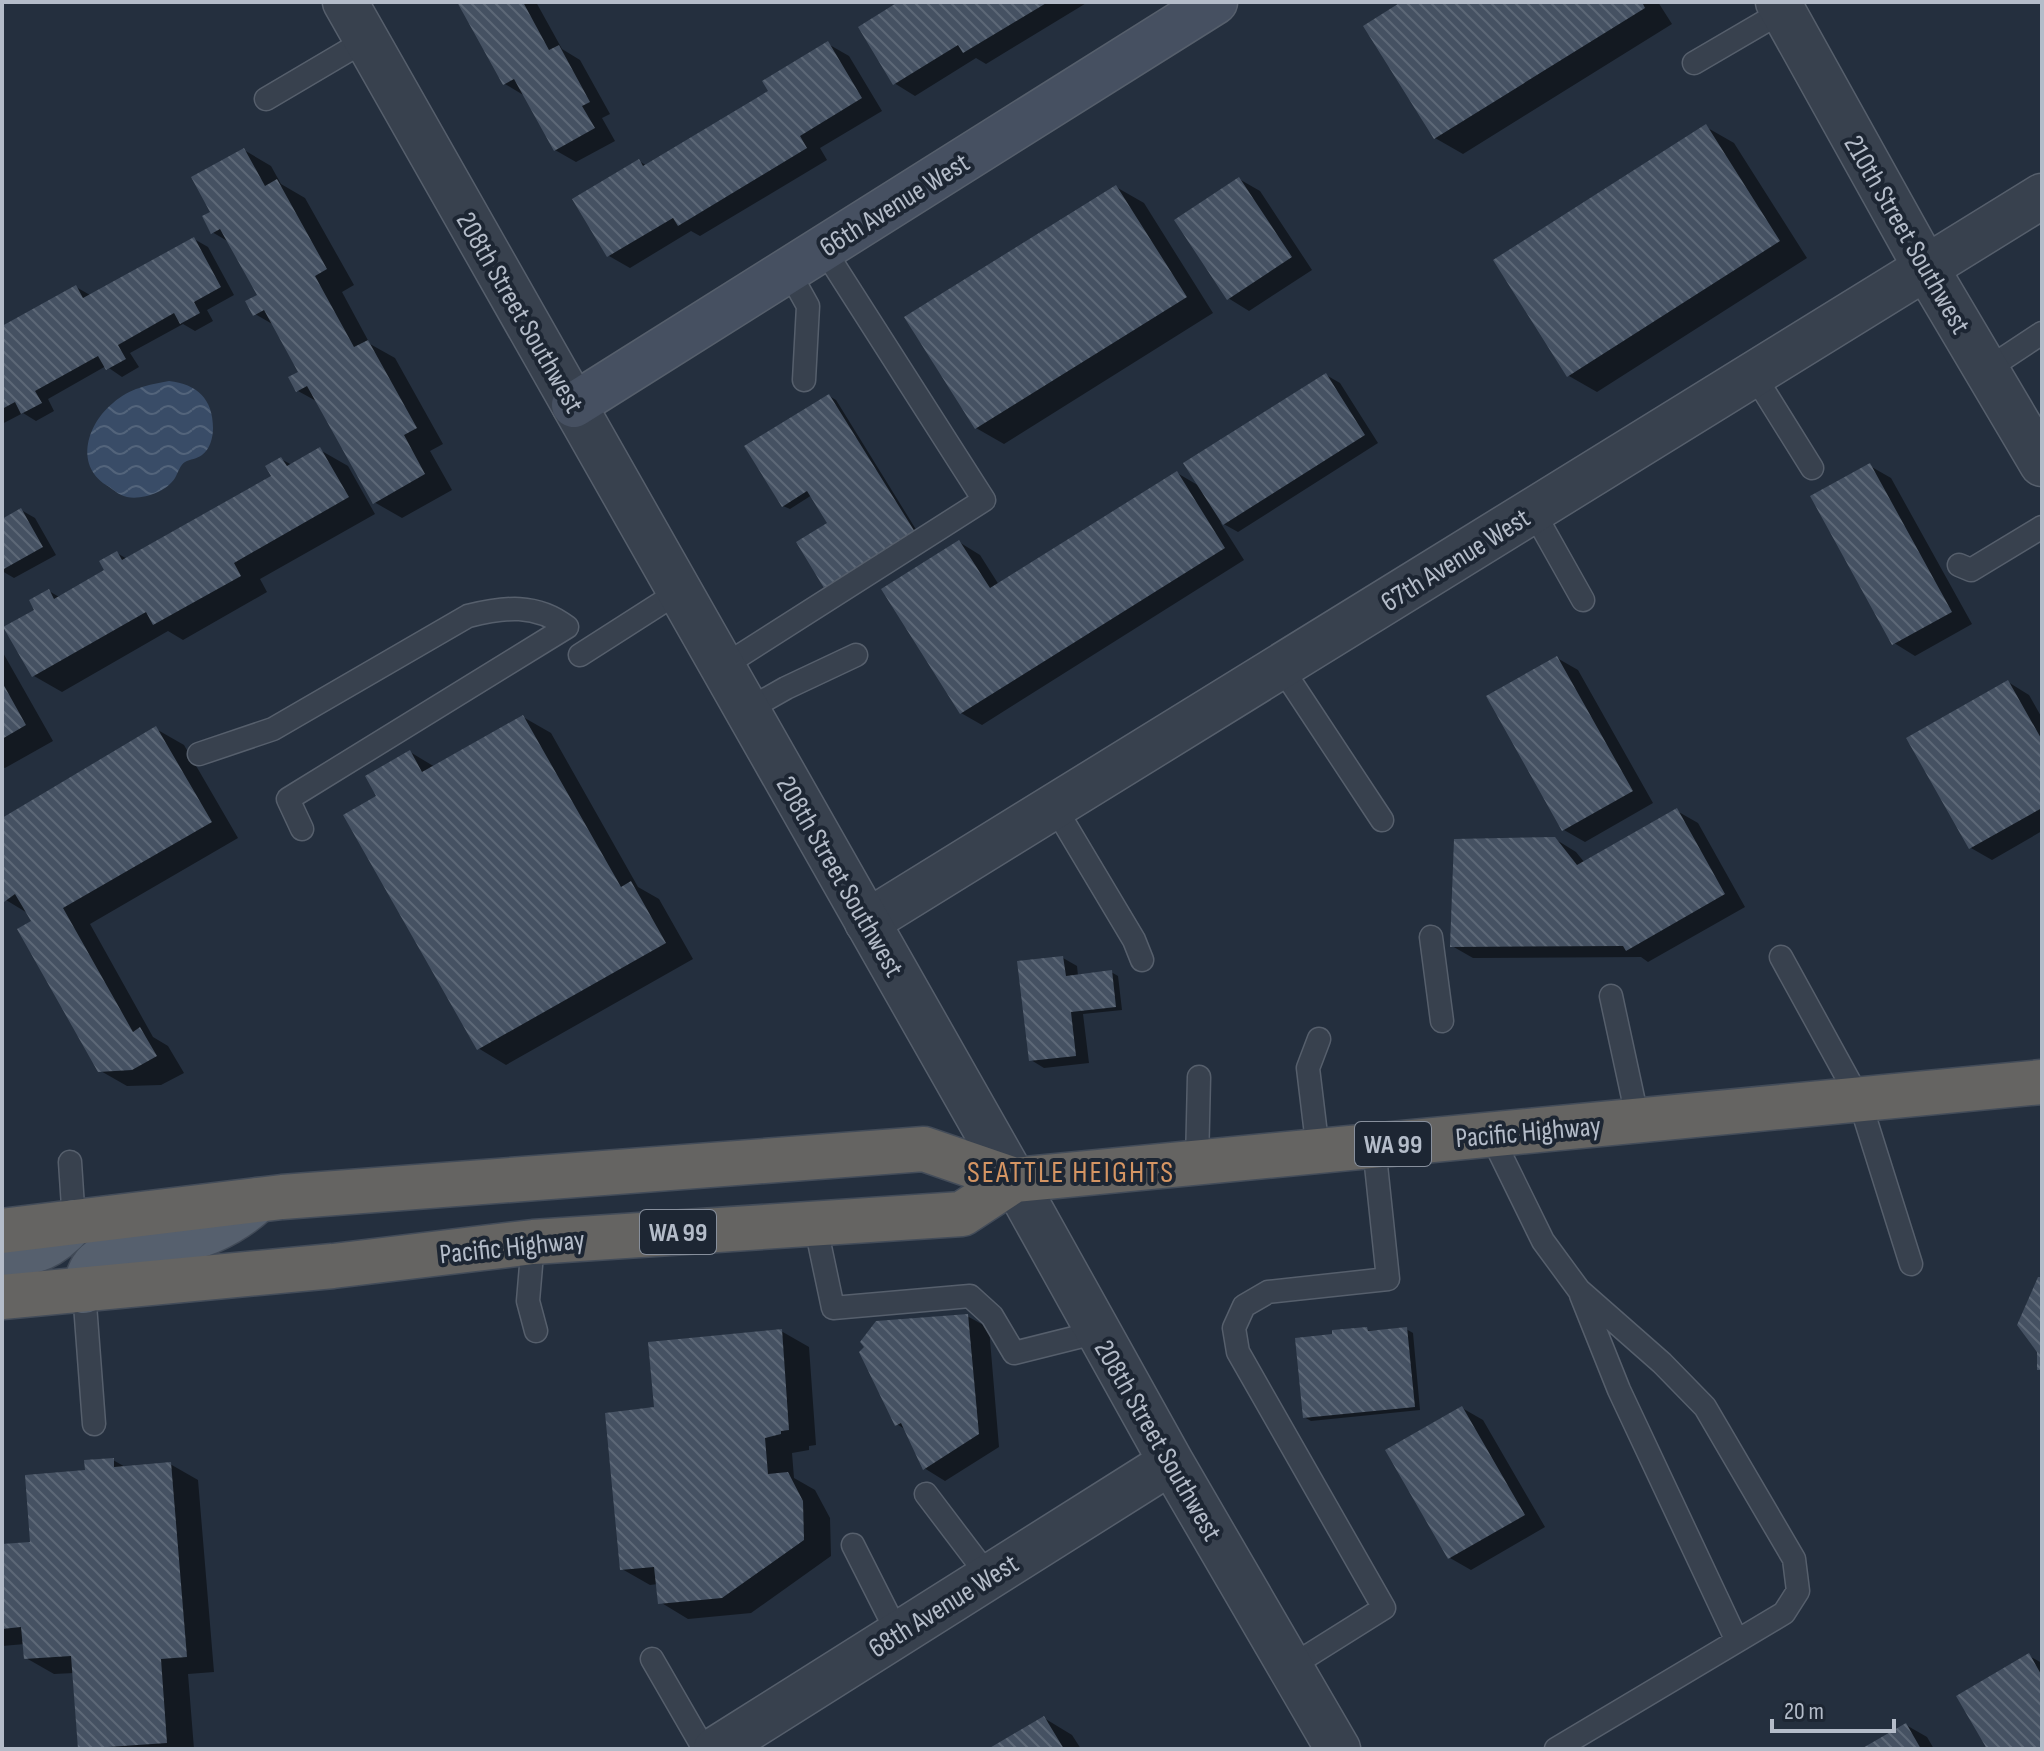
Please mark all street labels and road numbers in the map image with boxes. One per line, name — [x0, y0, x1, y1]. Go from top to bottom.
street label: 210th Street Southwest — [1836, 130, 1977, 340]
street label: 66th Avenue West — [814, 146, 976, 264]
street label: 208th Street Southwest — [449, 207, 591, 419]
street label: 67th Avenue West — [1375, 501, 1536, 619]
street label: 208th Street Southwest — [769, 771, 911, 983]
street label: Pacific Highway — [1454, 1110, 1602, 1155]
road number: WA 99 — [1355, 1122, 1431, 1166]
road number: WA 99 — [640, 1210, 716, 1254]
street label: Pacific Highway — [438, 1223, 587, 1272]
street label: 208th Street Southwest — [1087, 1335, 1229, 1547]
street label: 68th Avenue West — [863, 1547, 1025, 1665]

